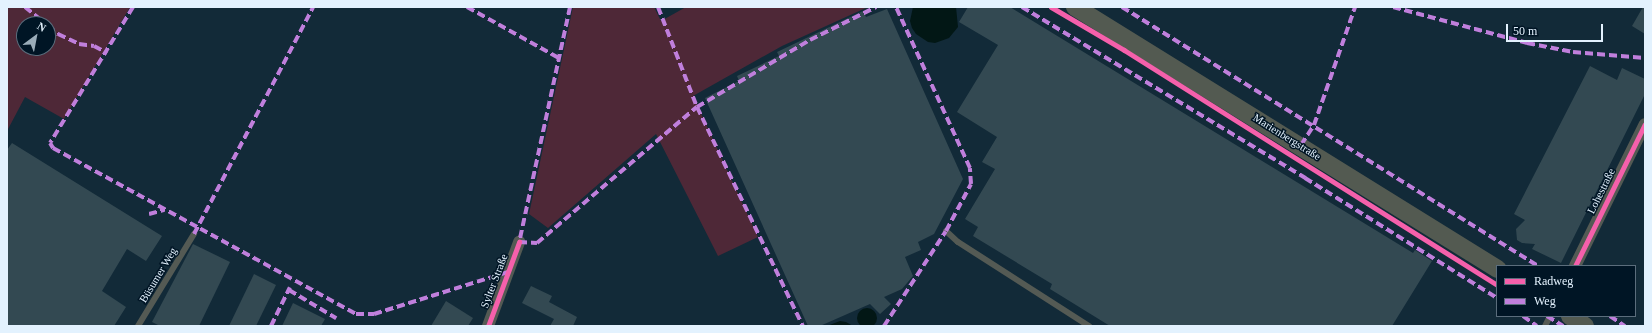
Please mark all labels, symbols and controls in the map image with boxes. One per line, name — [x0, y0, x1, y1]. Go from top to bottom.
north arrow — [16, 16, 56, 56]
scale bar — [1508, 16, 1605, 42]
text: N — [35, 19, 48, 34]
text: 50 m — [1513, 24, 1537, 38]
street label: Marienbergstraße — [1251, 111, 1323, 163]
street label: Lohestraße — [1584, 166, 1618, 216]
street label: Büsumer Weg — [136, 245, 180, 305]
street label: Sylter Straße — [478, 252, 510, 310]
legend — [1496, 265, 1636, 317]
text: Radweg — [1534, 274, 1573, 288]
text: Weg — [1534, 294, 1556, 308]

